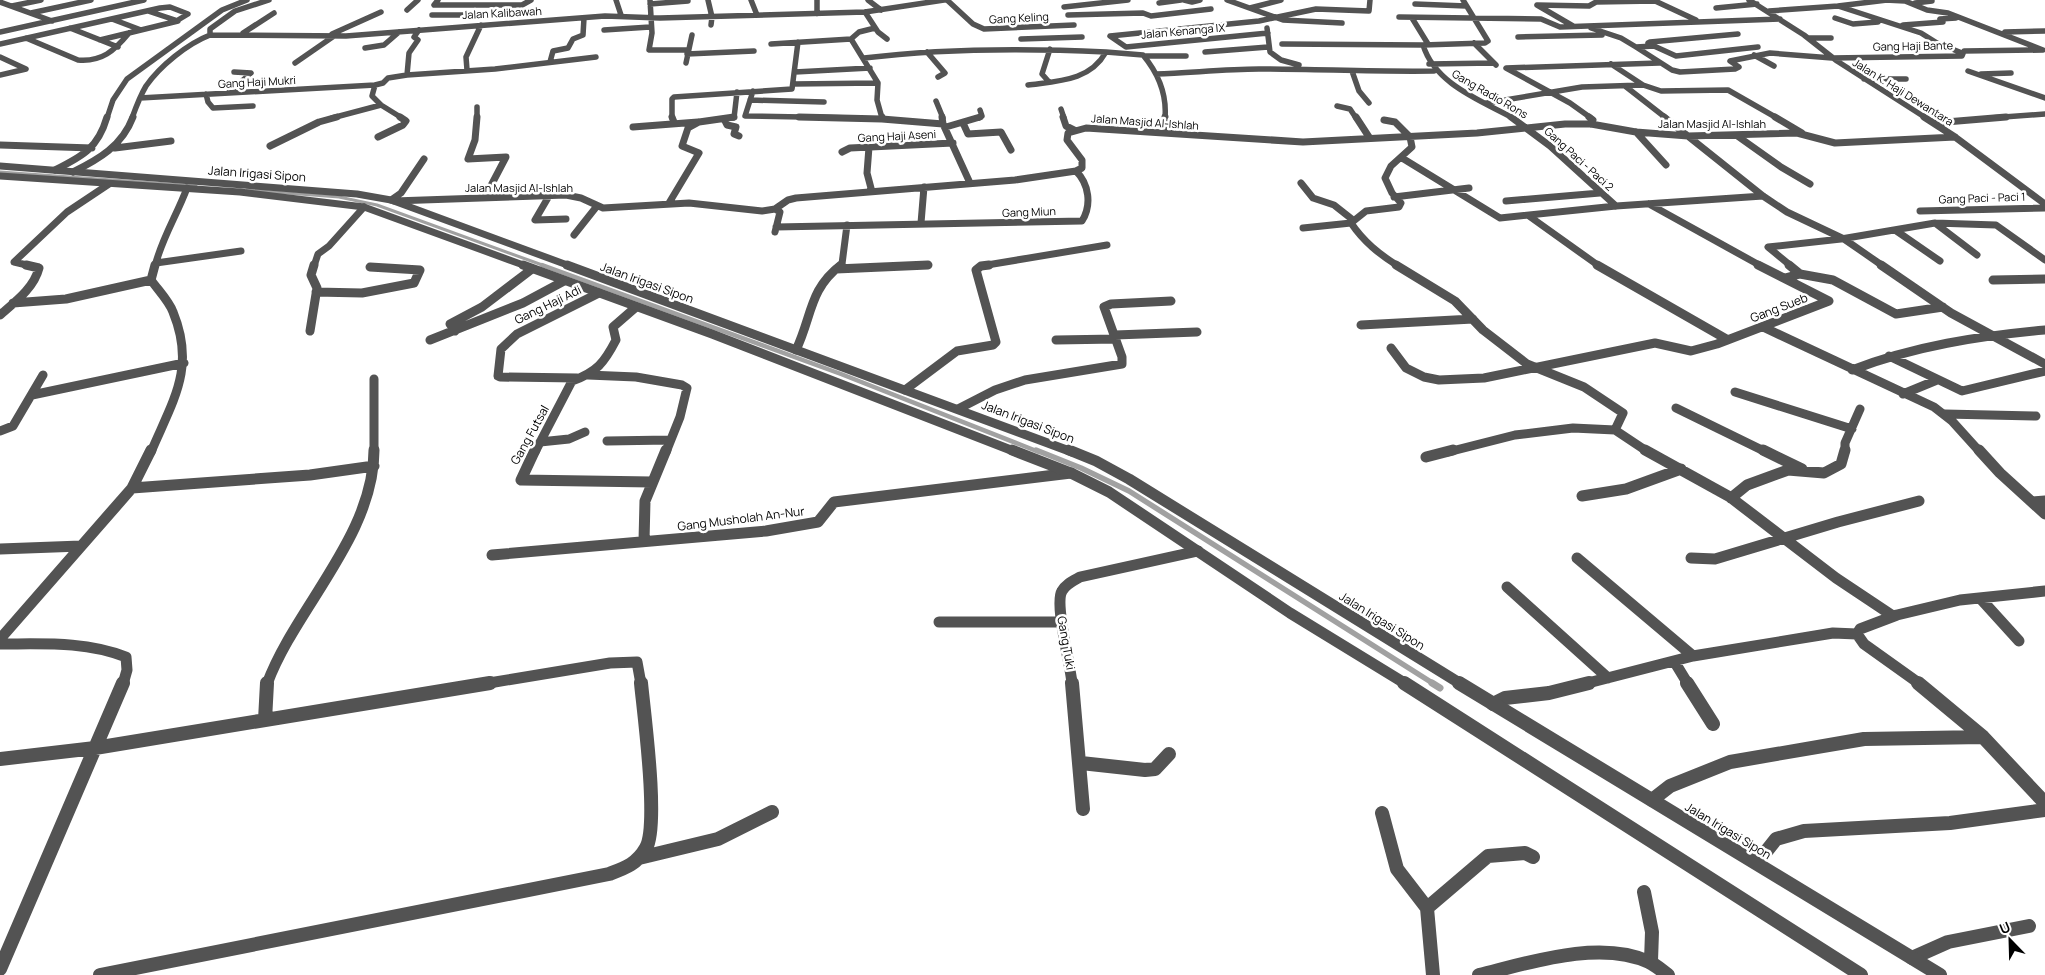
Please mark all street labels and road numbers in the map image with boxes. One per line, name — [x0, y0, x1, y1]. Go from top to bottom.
street label: Jalan Kalibawah — [462, 3, 542, 22]
street label: Gang Keling — [989, 8, 1049, 27]
street label: Jalan Kenanga IX — [1140, 19, 1226, 42]
street label: Gang Haji Bante — [1873, 37, 1954, 54]
street label: Jalan K. Haji Dewantara — [1850, 54, 1956, 129]
street label: Gang Radio Rons — [1449, 66, 1531, 122]
street label: Gang Haji Mukri — [218, 72, 296, 91]
street label: Jalan Masjid Al-Ishlah — [1091, 110, 1199, 133]
street label: Jalan Masjid Al-Ishlah — [1658, 116, 1766, 131]
street label: Gang Paci - Paci 2 — [1541, 123, 1617, 194]
street label: Gang Haji Aseni — [857, 126, 937, 145]
street label: Jalan Irigasi Sipon — [208, 162, 306, 185]
street label: Jalan Masjid Al-Ishlah — [465, 180, 573, 195]
street label: Gang Paci - Paci 1 — [1938, 188, 2026, 207]
street label: Gang Miun — [1002, 203, 1056, 220]
street label: Jalan Irigasi Sipon — [598, 258, 696, 307]
street label: Gang Haji Adi — [512, 281, 584, 328]
street label: Gang Sueb — [1748, 289, 1810, 326]
street label: Jalan Irigasi Sipon — [979, 396, 1077, 447]
street label: Gang Futsal — [506, 402, 553, 468]
street label: Gang Musholah An-Nur — [676, 502, 806, 535]
street label: Jalan Irigasi Sipon — [1336, 587, 1428, 654]
street label: Gang Tuki — [1053, 615, 1080, 671]
street label: Jalan Irigasi Sipon — [1682, 798, 1775, 863]

